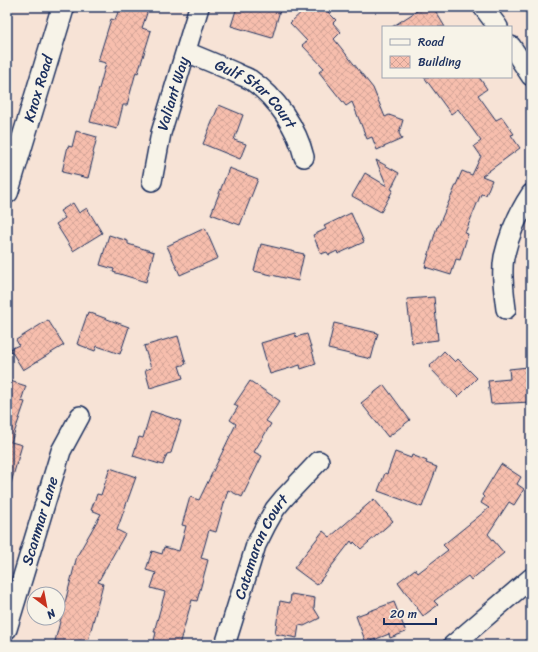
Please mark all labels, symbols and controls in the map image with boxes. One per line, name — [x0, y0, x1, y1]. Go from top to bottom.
legend — [382, 26, 512, 78]
text: Road — [418, 31, 445, 53]
street label: Knox Road — [16, 51, 61, 125]
text: Building — [418, 51, 461, 73]
street label: Gulf Star Court — [211, 52, 304, 134]
street label: Valiant Way — [149, 53, 196, 134]
street label: Scanmar Lane — [14, 473, 66, 569]
street label: Catamaran Court — [227, 488, 296, 603]
north arrow — [26, 586, 66, 626]
scale bar — [384, 600, 436, 626]
text: N — [42, 603, 60, 624]
text: 20 m — [390, 603, 417, 625]

